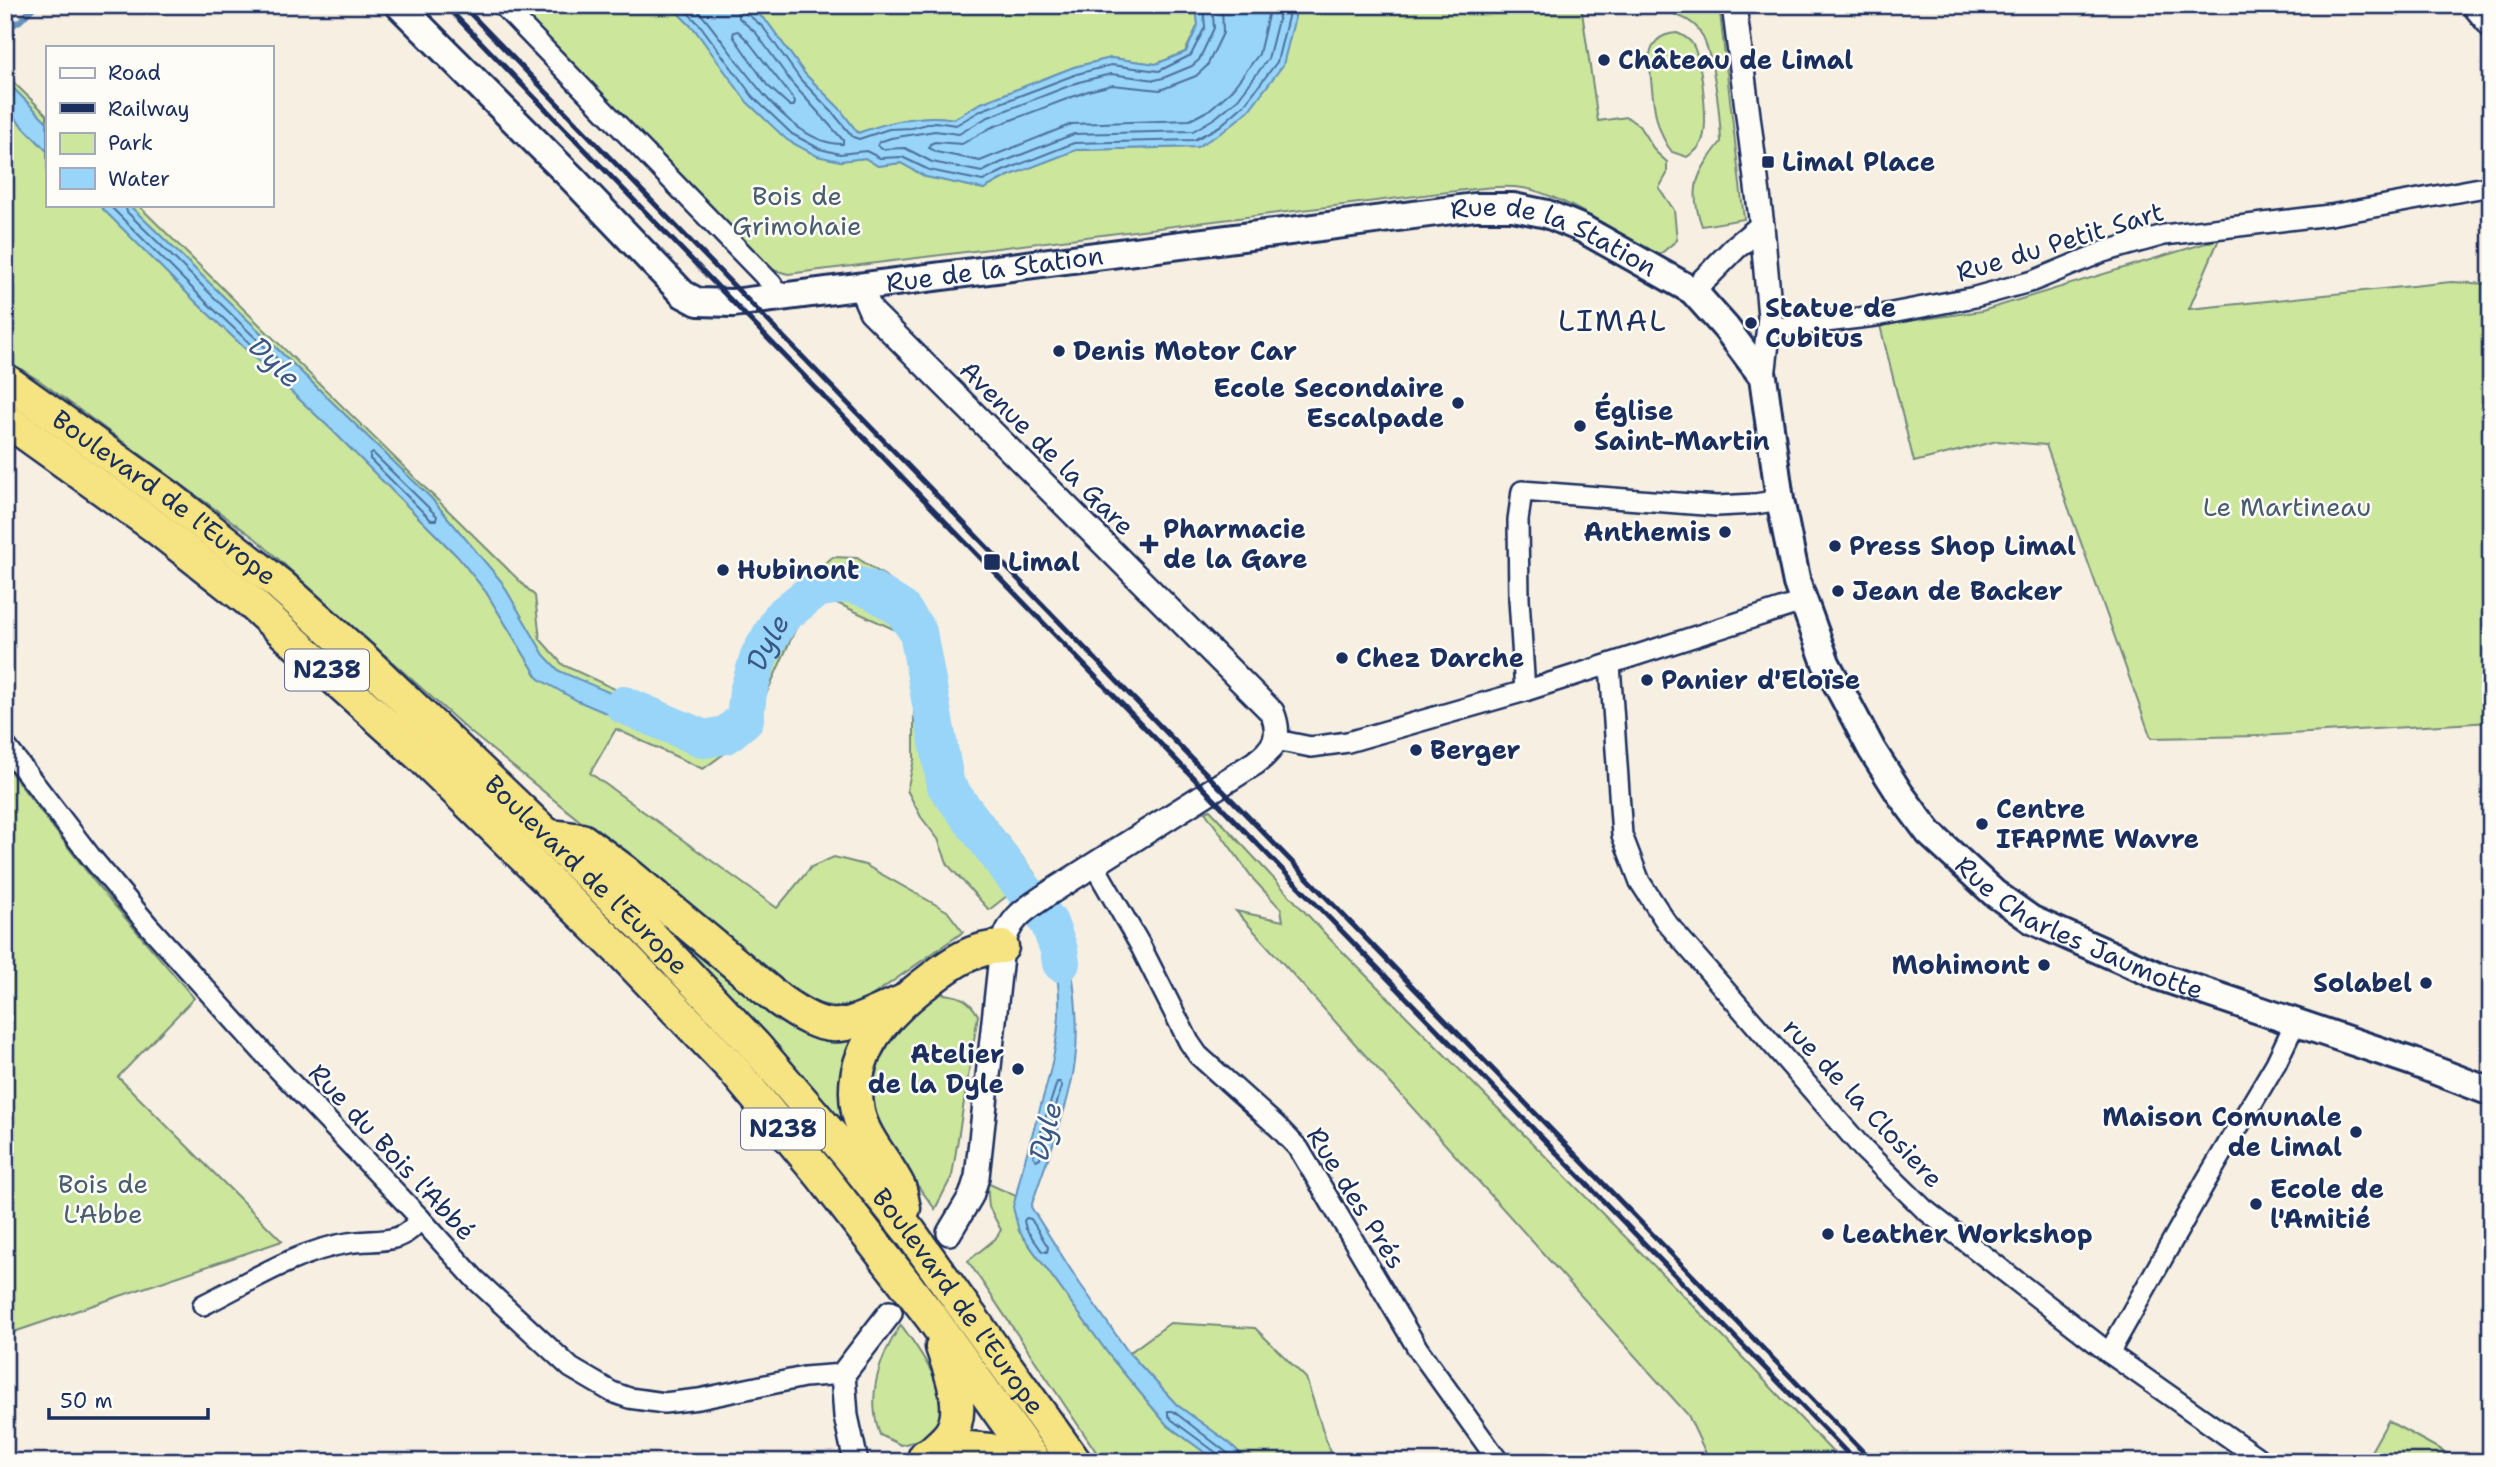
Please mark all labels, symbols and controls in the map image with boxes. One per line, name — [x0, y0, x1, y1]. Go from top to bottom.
place label: Château de Limal — [1618, 42, 1853, 77]
legend — [46, 46, 273, 206]
marker: Château de Limal — [1596, 52, 1612, 68]
text: Road — [108, 59, 161, 87]
text: Railway — [108, 95, 190, 123]
text: Park — [108, 129, 153, 157]
place label: Limal Place — [1782, 144, 1935, 179]
marker: Limal Place — [1760, 154, 1776, 170]
text: Water — [108, 165, 170, 193]
park label: Bois de Grimohaie — [732, 178, 862, 243]
street label: Rue de la Station — [1448, 188, 1663, 284]
street label: Rue du Petit Sart — [1952, 193, 2168, 290]
street label: Rue de la Station — [884, 237, 1105, 300]
place label: Statue de Cubitus — [1765, 290, 1896, 355]
district label: LIMAL — [1558, 300, 1668, 341]
marker: Statue de Cubitus — [1743, 315, 1759, 331]
water label: Dyle — [240, 328, 310, 396]
place label: Denis Motor Car — [1073, 333, 1297, 368]
marker: Denis Motor Car — [1051, 343, 1067, 359]
street label: Avenue de la Gare — [952, 353, 1142, 543]
place label: Ecole Secondaire Escalpade — [1213, 370, 1444, 435]
place label: Église Saint-Martin — [1594, 392, 1770, 458]
marker: Ecole Secondaire Escalpade — [1450, 395, 1466, 411]
street label: Boulevard de l'Europe — [45, 401, 284, 593]
marker: Église Saint-Martin — [1572, 418, 1588, 434]
park label: Le Martineau — [2203, 489, 2371, 524]
place label: Pharmacie de la Gare — [1163, 511, 1308, 576]
place label: Anthemis — [1584, 514, 1711, 549]
marker: Anthemis — [1717, 524, 1733, 540]
place label: Press Shop Limal — [1849, 528, 2076, 563]
marker: Pharmacie de la Gare — [1141, 536, 1157, 552]
marker: Press Shop Limal — [1827, 538, 1843, 554]
place label: Limal — [1008, 544, 1080, 579]
place label: Hubinont — [737, 552, 859, 587]
marker: Limal — [982, 552, 1002, 572]
marker: Hubinont — [715, 562, 731, 578]
place label: Jean de Backer — [1852, 573, 2063, 608]
marker: Jean de Backer — [1830, 583, 1846, 599]
water label: Dyle — [737, 607, 798, 675]
place label: Chez Darche — [1356, 640, 1524, 675]
road number: N238 — [285, 650, 369, 690]
marker: Chez Darche — [1334, 650, 1350, 666]
place label: Panier d'Eloïse — [1661, 662, 1860, 697]
marker: Panier d'Eloïse — [1639, 672, 1655, 688]
place label: Berger — [1430, 732, 1521, 767]
marker: Berger — [1408, 742, 1424, 758]
street label: Boulevard de l'Europe — [477, 767, 697, 982]
place label: Centre IFAPME Wavre — [1996, 791, 2199, 856]
marker: Centre IFAPME Wavre — [1974, 816, 1990, 832]
street label: Rue Charles Jaumotte — [1948, 848, 2208, 1007]
place label: Mohimont — [1891, 947, 2030, 982]
marker: Mohimont — [2036, 957, 2052, 973]
place label: Solabel — [2313, 965, 2412, 1000]
marker: Solabel — [2418, 975, 2434, 991]
street label: rue de la Closiere — [1775, 1010, 1951, 1195]
place label: Atelier de la Dyle — [868, 1036, 1004, 1101]
street label: Rue du Bois l'Abbé — [301, 1056, 484, 1248]
marker: Atelier de la Dyle — [1010, 1061, 1026, 1077]
water label: Dyle — [1019, 1097, 1071, 1165]
place label: Maison Comunale de Limal — [2102, 1099, 2342, 1164]
road number: N238 — [741, 1108, 825, 1149]
street label: Rue des Prés — [1299, 1120, 1414, 1275]
marker: Maison Comunale de Limal — [2348, 1124, 2364, 1140]
park label: Bois de L'Abbe — [58, 1166, 148, 1231]
place label: Ecole de l'Amitié — [2270, 1171, 2384, 1236]
street label: Boulevard de l'Europe — [864, 1180, 1053, 1421]
marker: Ecole de l'Amitié — [2248, 1196, 2264, 1212]
place label: Leather Workshop — [1842, 1216, 2093, 1251]
marker: Leather Workshop — [1820, 1226, 1836, 1242]
scale bar — [49, 1376, 208, 1420]
text: 50 m — [60, 1387, 113, 1415]

